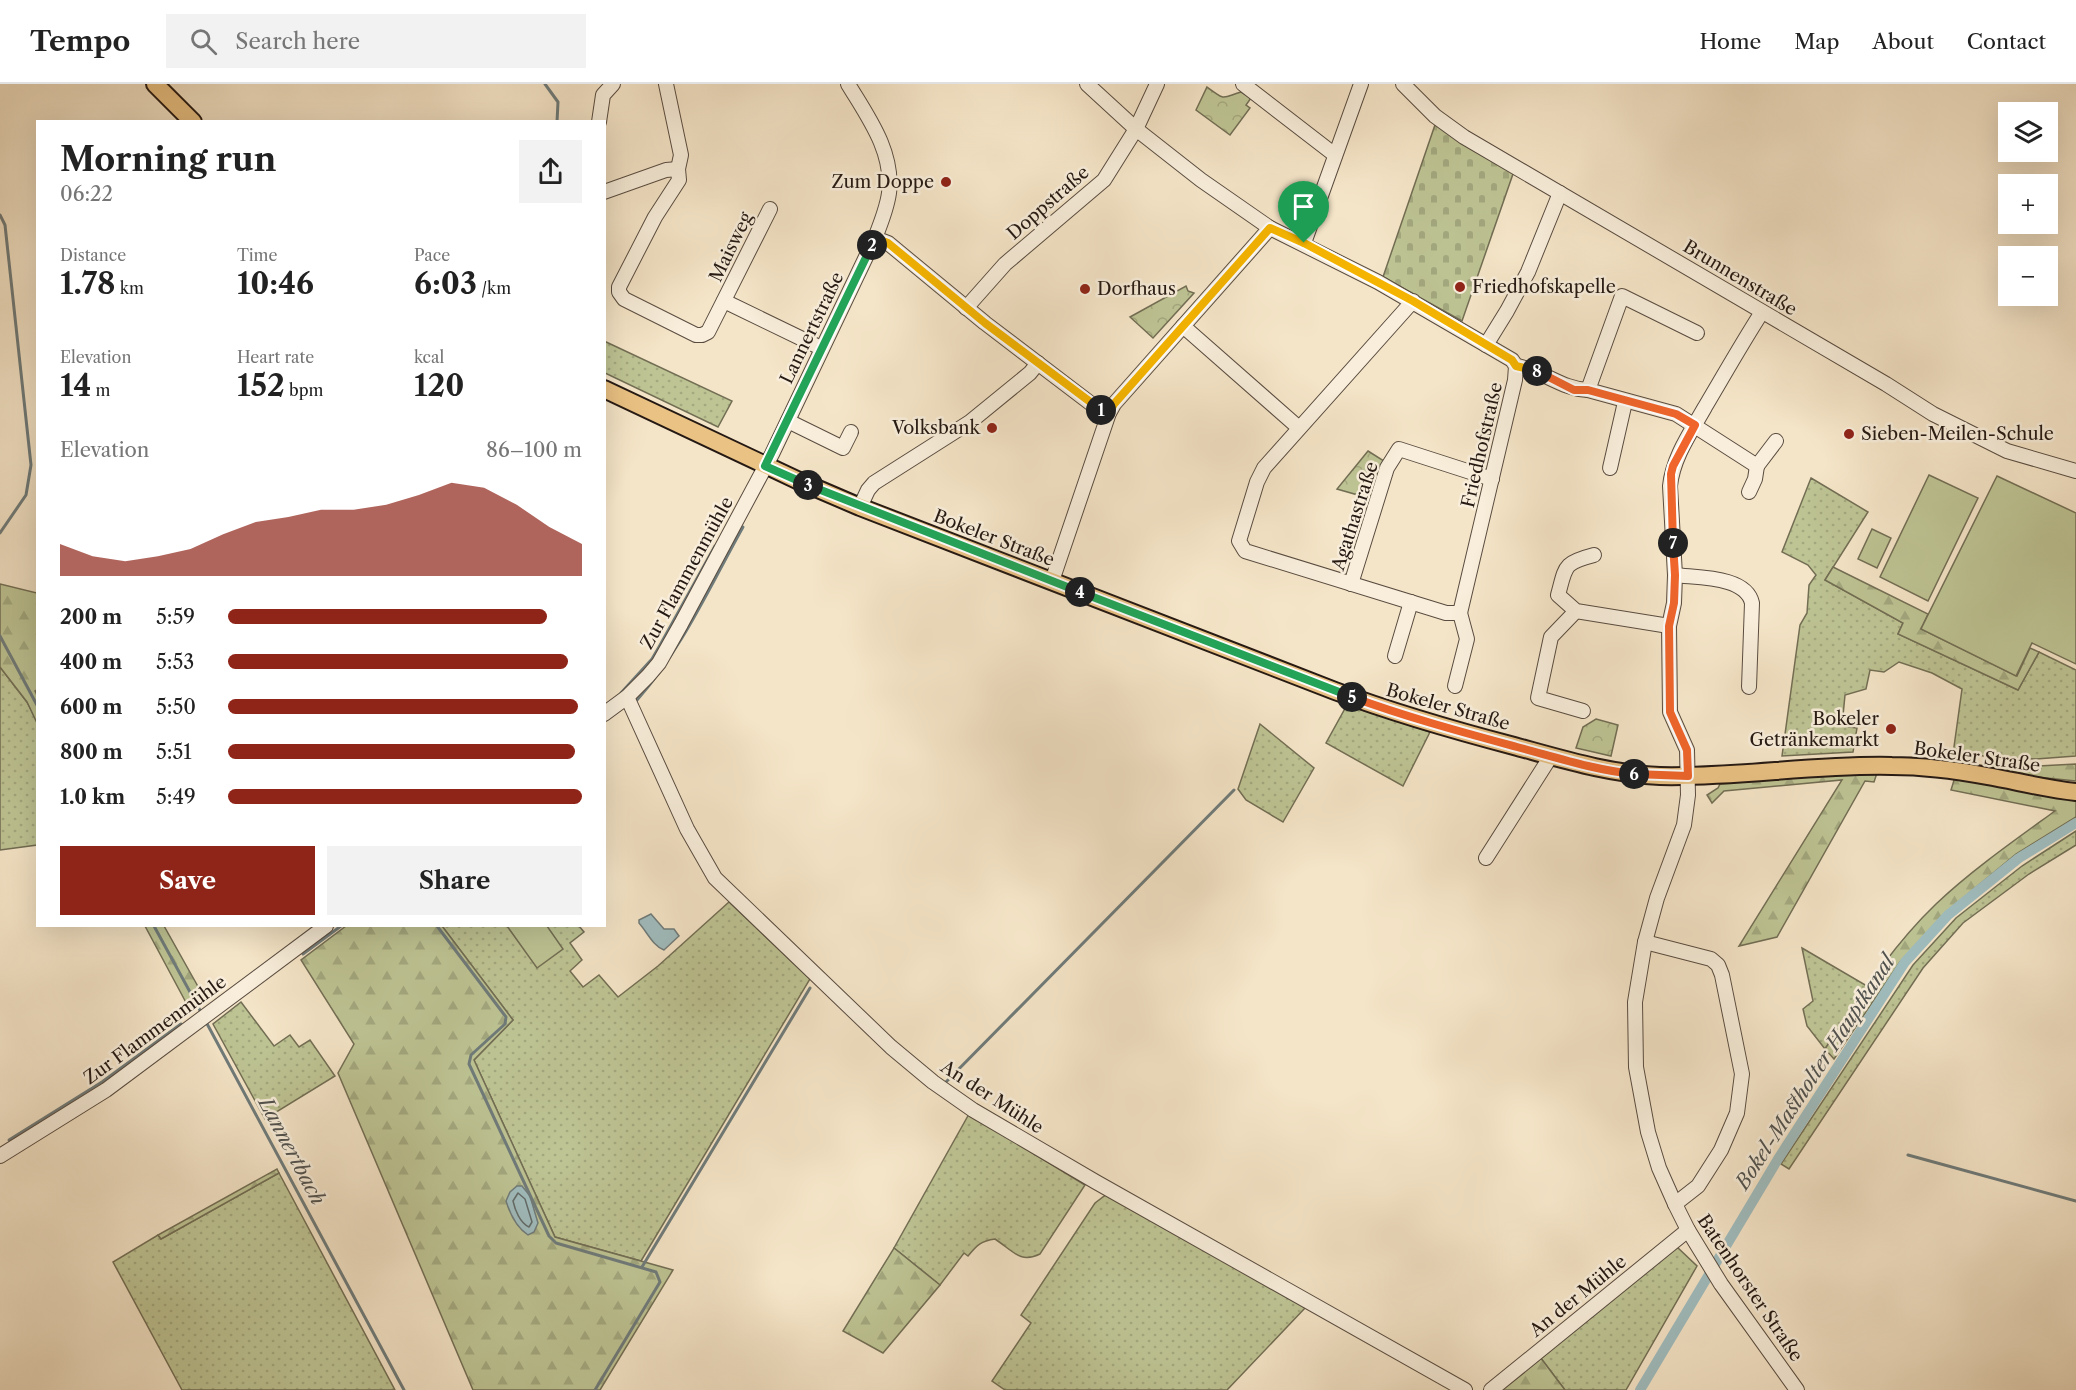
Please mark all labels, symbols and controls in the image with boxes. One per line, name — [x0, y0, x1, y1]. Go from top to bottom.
search box — [166, 14, 586, 68]
text: Tempo — [30, 24, 130, 58]
icon: search — [187, 25, 220, 58]
text: Search here — [235, 28, 360, 55]
text: Home — [1700, 29, 1761, 54]
text: Map — [1794, 29, 1839, 54]
text: About — [1872, 29, 1934, 54]
text: Contact — [1967, 29, 2046, 54]
map controls — [1998, 102, 2058, 306]
button: layers — [1998, 102, 2058, 162]
text: Morning run — [60, 139, 276, 180]
button: share — [519, 140, 582, 203]
street label: Doppstraße — [1002, 161, 1094, 245]
place label: Zum Doppe — [831, 171, 934, 193]
button: + — [1998, 174, 2058, 234]
marker: Zum Doppe — [939, 175, 953, 189]
pin — [1278, 181, 1329, 243]
text: 06:22 — [60, 182, 113, 206]
icon: arrive — [1287, 190, 1320, 223]
street label: Maisweg — [705, 208, 757, 285]
pin: 2 — [857, 230, 887, 260]
text: 2 — [867, 235, 877, 255]
street label: Brunnenstraße — [1679, 235, 1801, 321]
text: Distance — [60, 245, 126, 265]
text: Time — [237, 245, 277, 265]
text: Pace — [414, 245, 450, 265]
button: − — [1998, 246, 2058, 306]
text: 1.78 — [60, 265, 116, 302]
text: 10:46 — [237, 265, 314, 302]
text: 6:03 — [414, 265, 477, 302]
street label: Lannertstraße — [775, 269, 849, 387]
place label: Friedhofskapelle — [1472, 276, 1616, 298]
text: km — [116, 278, 144, 298]
text: /km — [477, 278, 511, 298]
place label: Dorfhaus — [1097, 278, 1176, 300]
marker: Friedhofskapelle — [1453, 280, 1467, 294]
marker: Dorfhaus — [1078, 282, 1092, 296]
text: Elevation — [60, 347, 131, 367]
text: Heart rate — [237, 347, 314, 367]
text: kcal — [414, 347, 444, 367]
pin: 8 — [1522, 356, 1552, 386]
text: 8 — [1532, 361, 1542, 381]
text: 14 — [60, 367, 91, 404]
text: 152 — [237, 367, 285, 404]
text: 120 — [414, 367, 464, 404]
text: m — [91, 380, 110, 400]
text: bpm — [285, 380, 323, 400]
street label: Friedhofstraße — [1457, 380, 1507, 510]
pin: 1 — [1086, 395, 1116, 425]
text: 1 — [1097, 400, 1105, 420]
place label: Volksbank — [891, 417, 982, 439]
marker: Volksbank — [985, 421, 999, 435]
place label: Sieben-Meilen-Schule — [1861, 423, 2054, 445]
marker: Sieben-Meilen-Schule — [1842, 427, 1856, 441]
text: Elevation — [60, 438, 149, 462]
text: 86–100 m — [486, 438, 582, 462]
street label: Agathastraße — [1327, 459, 1383, 574]
pin: 3 — [793, 470, 823, 500]
text: 3 — [803, 475, 813, 495]
street label: Zur Flammenmühle — [636, 493, 738, 653]
street label: Bokeler Straße — [931, 505, 1057, 571]
pin: 7 — [1658, 528, 1688, 558]
text: 7 — [1669, 533, 1677, 553]
pin: 4 — [1065, 577, 1095, 607]
text: 4 — [1075, 582, 1085, 602]
text: 200 m — [60, 605, 122, 629]
text: 5:59 — [156, 605, 195, 629]
text: 400 m — [60, 650, 122, 674]
text: 5:53 — [156, 650, 194, 674]
street label: Bokeler Straße — [1384, 679, 1512, 735]
pin: 5 — [1337, 682, 1367, 712]
text: 5 — [1348, 687, 1356, 707]
text: 600 m — [60, 695, 122, 719]
text: 5:50 — [156, 695, 196, 719]
place label: Bokeler Getränkemarkt — [1750, 708, 1880, 751]
marker: Bokeler Getränkemarkt — [1884, 722, 1898, 736]
street label: Bokeler Straße — [1912, 737, 2042, 777]
text: 800 m — [60, 740, 123, 764]
text: 5:51 — [156, 740, 192, 764]
pin: 6 — [1619, 759, 1649, 789]
text: 6 — [1629, 764, 1639, 784]
text: 1.0 km — [60, 785, 125, 809]
text: 5:49 — [156, 785, 196, 809]
button: Save — [60, 846, 315, 915]
button: Share — [327, 846, 582, 915]
water label: Bokel-Mastholter Hauptkanal — [1729, 948, 1901, 1195]
street label: Zur Flammenmühle — [79, 971, 231, 1089]
street label: An der Mühle — [936, 1055, 1047, 1138]
water label: Lannertbach — [253, 1091, 330, 1209]
street label: Batenhorster Straße — [1693, 1210, 1807, 1366]
street label: An der Mühle — [1525, 1250, 1631, 1342]

